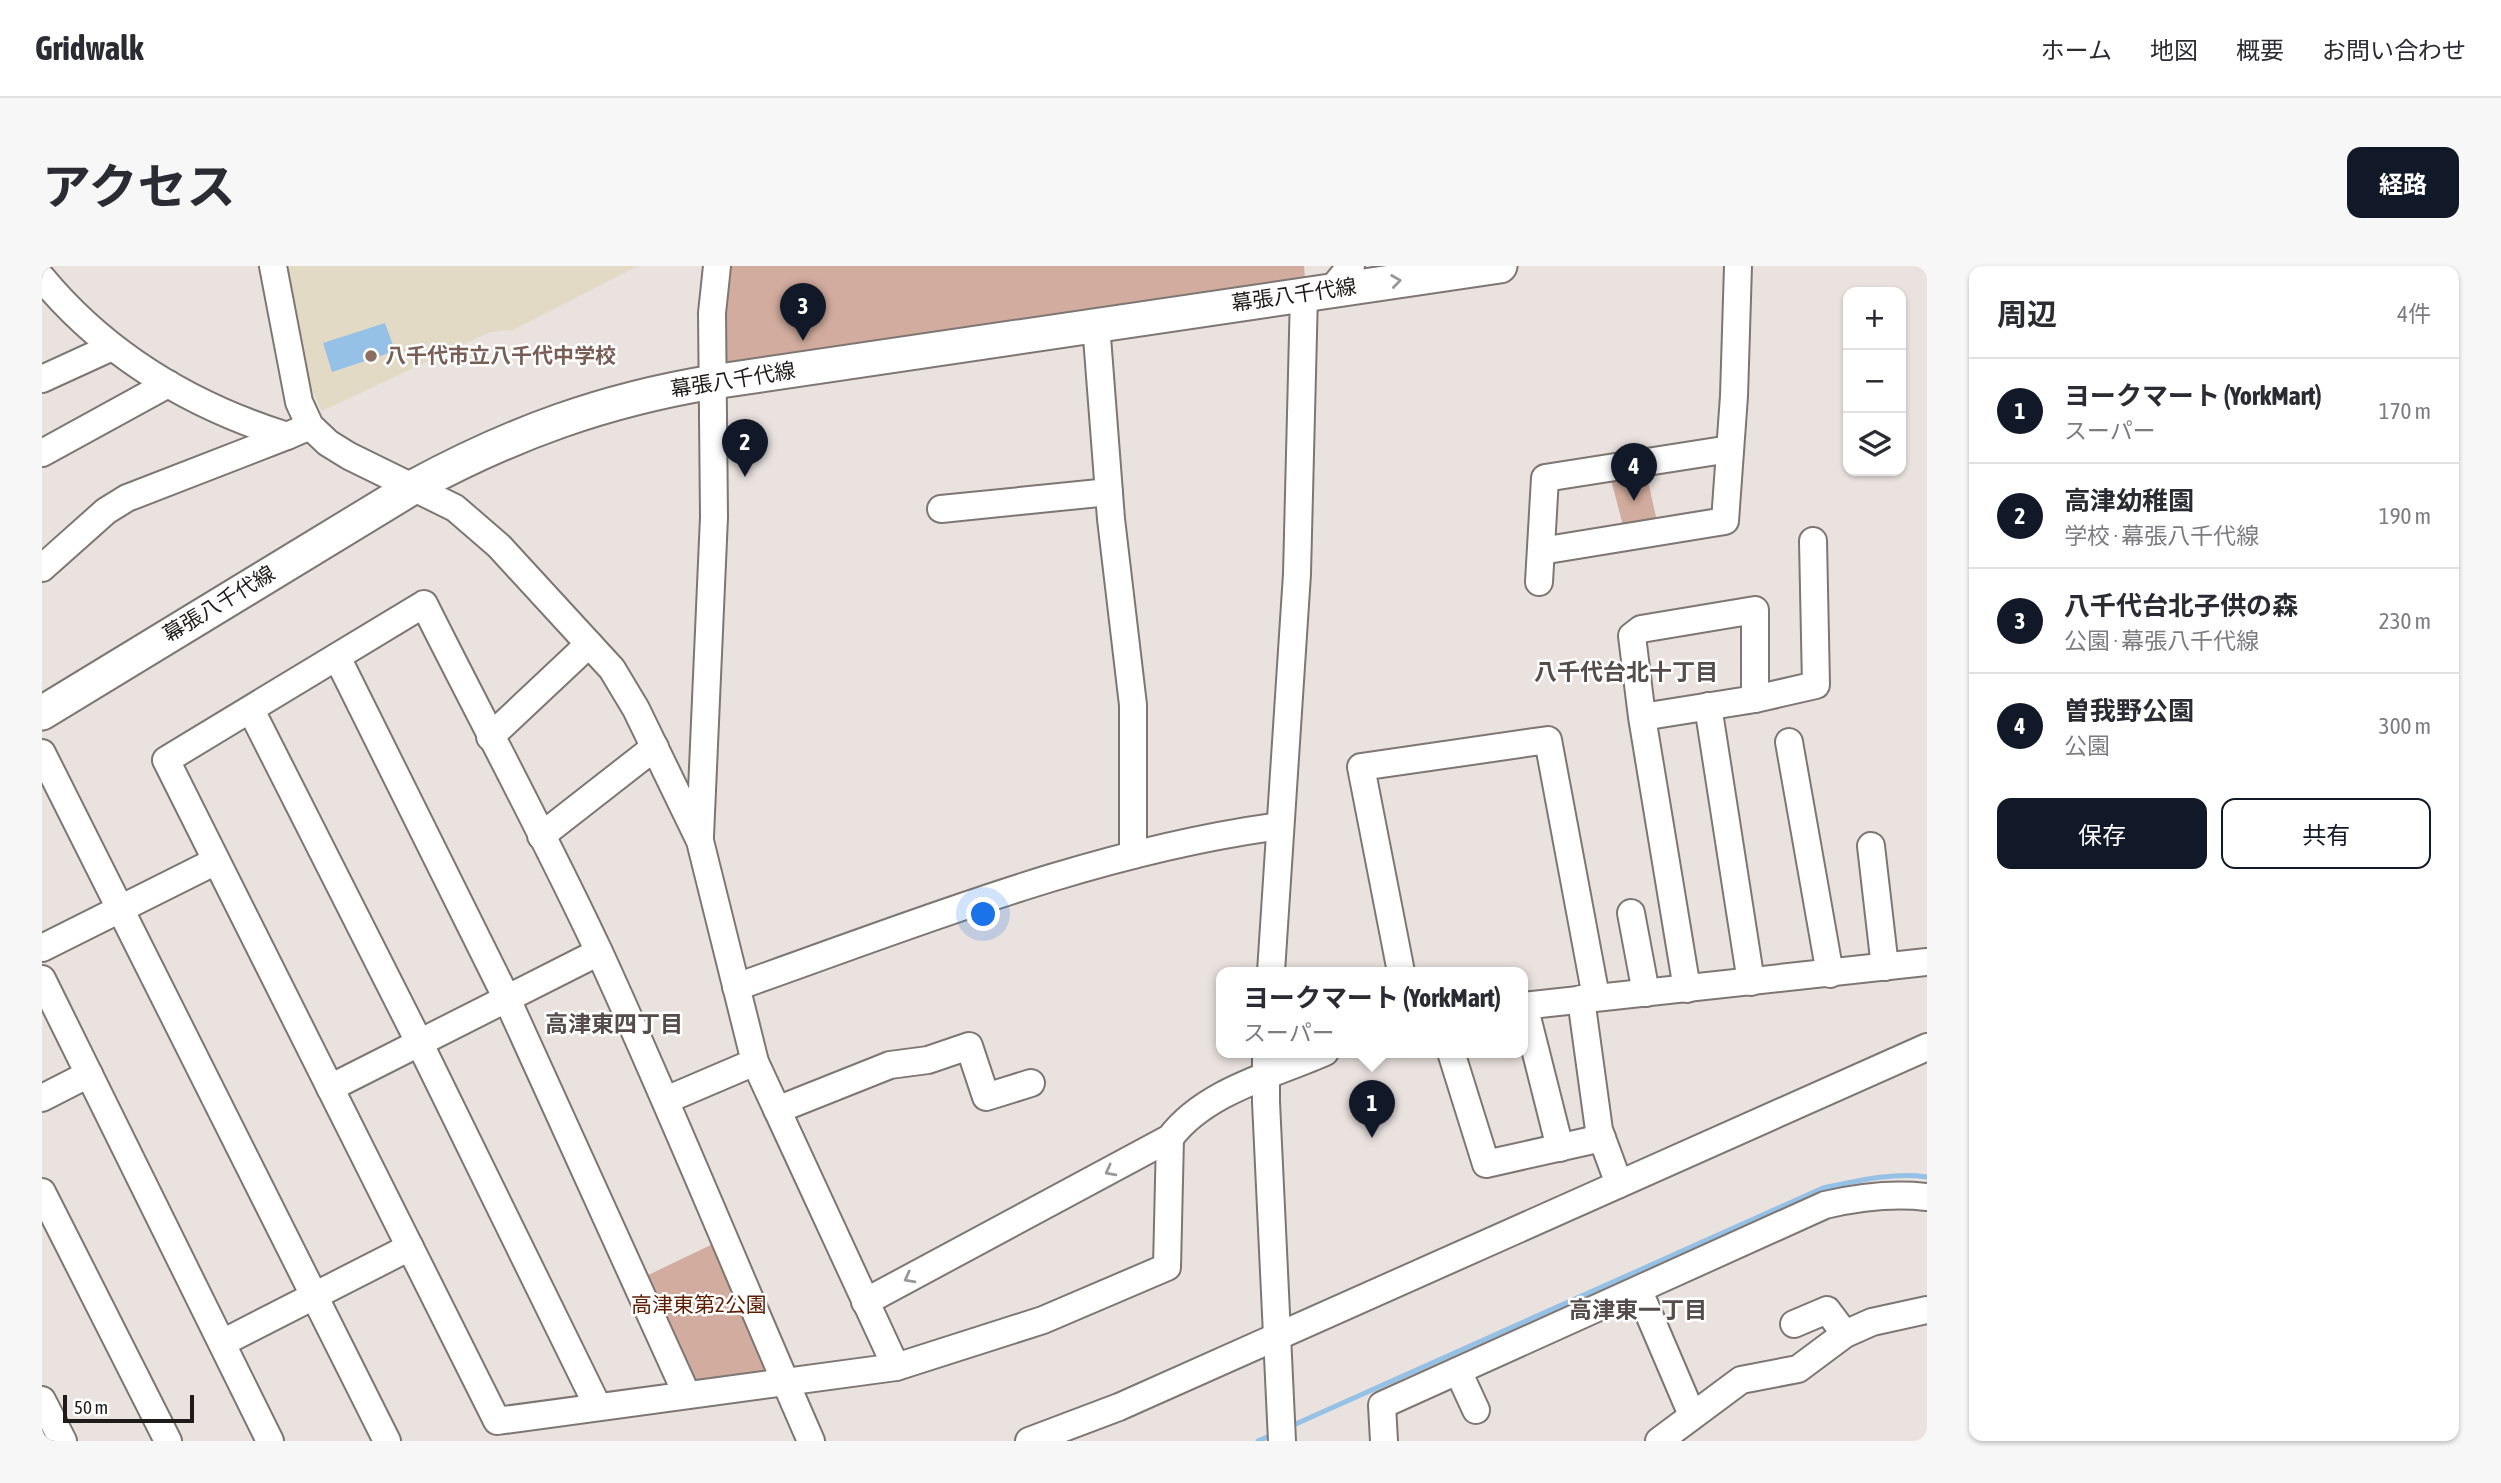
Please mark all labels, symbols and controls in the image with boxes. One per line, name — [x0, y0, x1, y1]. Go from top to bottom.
text: Gridwalk — [35, 29, 143, 67]
text: ホーム — [2041, 37, 2112, 64]
text: 地図 — [2150, 37, 2198, 64]
text: 概要 — [2236, 37, 2284, 64]
text: お問い合わせ — [2322, 37, 2466, 64]
button: 経路 — [2347, 147, 2459, 218]
text: アクセス — [42, 158, 236, 214]
street label: 幕張八千代線 — [1230, 273, 1358, 315]
one-way arrow — [1390, 273, 1402, 288]
pin: 3 — [780, 283, 826, 341]
map controls — [1843, 287, 1906, 476]
button: + — [1843, 287, 1906, 350]
text: 周辺 — [1997, 297, 2057, 331]
text: 4件 — [2397, 301, 2431, 327]
place label: 八千代市立八千代中学校 — [385, 343, 616, 367]
marker: 八千代市立八千代中学校 — [363, 348, 379, 364]
button: − — [1843, 350, 1906, 413]
street label: 幕張八千代線 — [669, 357, 797, 401]
text: ヨークマート (YorkMart) — [2064, 381, 2322, 411]
text: 1 — [2015, 398, 2025, 424]
text: 170 m — [2379, 398, 2431, 424]
button: layers — [1843, 413, 1906, 476]
text: スーパー — [2064, 418, 2156, 444]
pin: 2 — [722, 419, 768, 477]
pin: 4 — [1611, 443, 1657, 501]
text: 高津幼稚園 — [2064, 486, 2194, 516]
text: 2 — [2015, 503, 2025, 529]
text: 190 m — [2379, 503, 2431, 529]
text: 学校 · 幕張八千代線 — [2064, 523, 2259, 549]
street label: 幕張八千代線 — [158, 560, 279, 646]
text: 八千代台北子供の森 — [2064, 591, 2298, 621]
text: 3 — [2015, 608, 2025, 634]
text: 230 m — [2379, 608, 2431, 634]
text: 公園 · 幕張八千代線 — [2064, 628, 2259, 654]
district label: 八千代台北十丁目 — [1534, 659, 1718, 685]
text: 曽我野公園 — [2064, 696, 2194, 726]
text: 4 — [2015, 713, 2025, 739]
text: 300 m — [2379, 713, 2431, 739]
text: 公園 — [2064, 733, 2110, 759]
button: 保存 — [1997, 798, 2207, 869]
button: 共有 — [2221, 798, 2431, 869]
your location — [966, 897, 1000, 931]
popup — [1216, 967, 1528, 1058]
text: ヨークマート (YorkMart) — [1243, 983, 1501, 1013]
district label: 高津東四丁目 — [545, 1011, 683, 1037]
text: スーパー — [1243, 1020, 1335, 1046]
pin: 1 — [1349, 1080, 1395, 1138]
one-way arrow — [1105, 1162, 1117, 1176]
one-way arrow — [904, 1270, 917, 1283]
park label: 高津東第2公園 — [631, 1292, 767, 1316]
district label: 高津東一丁目 — [1569, 1297, 1707, 1323]
scale bar — [63, 1392, 194, 1424]
text: 50 m — [74, 1396, 108, 1418]

